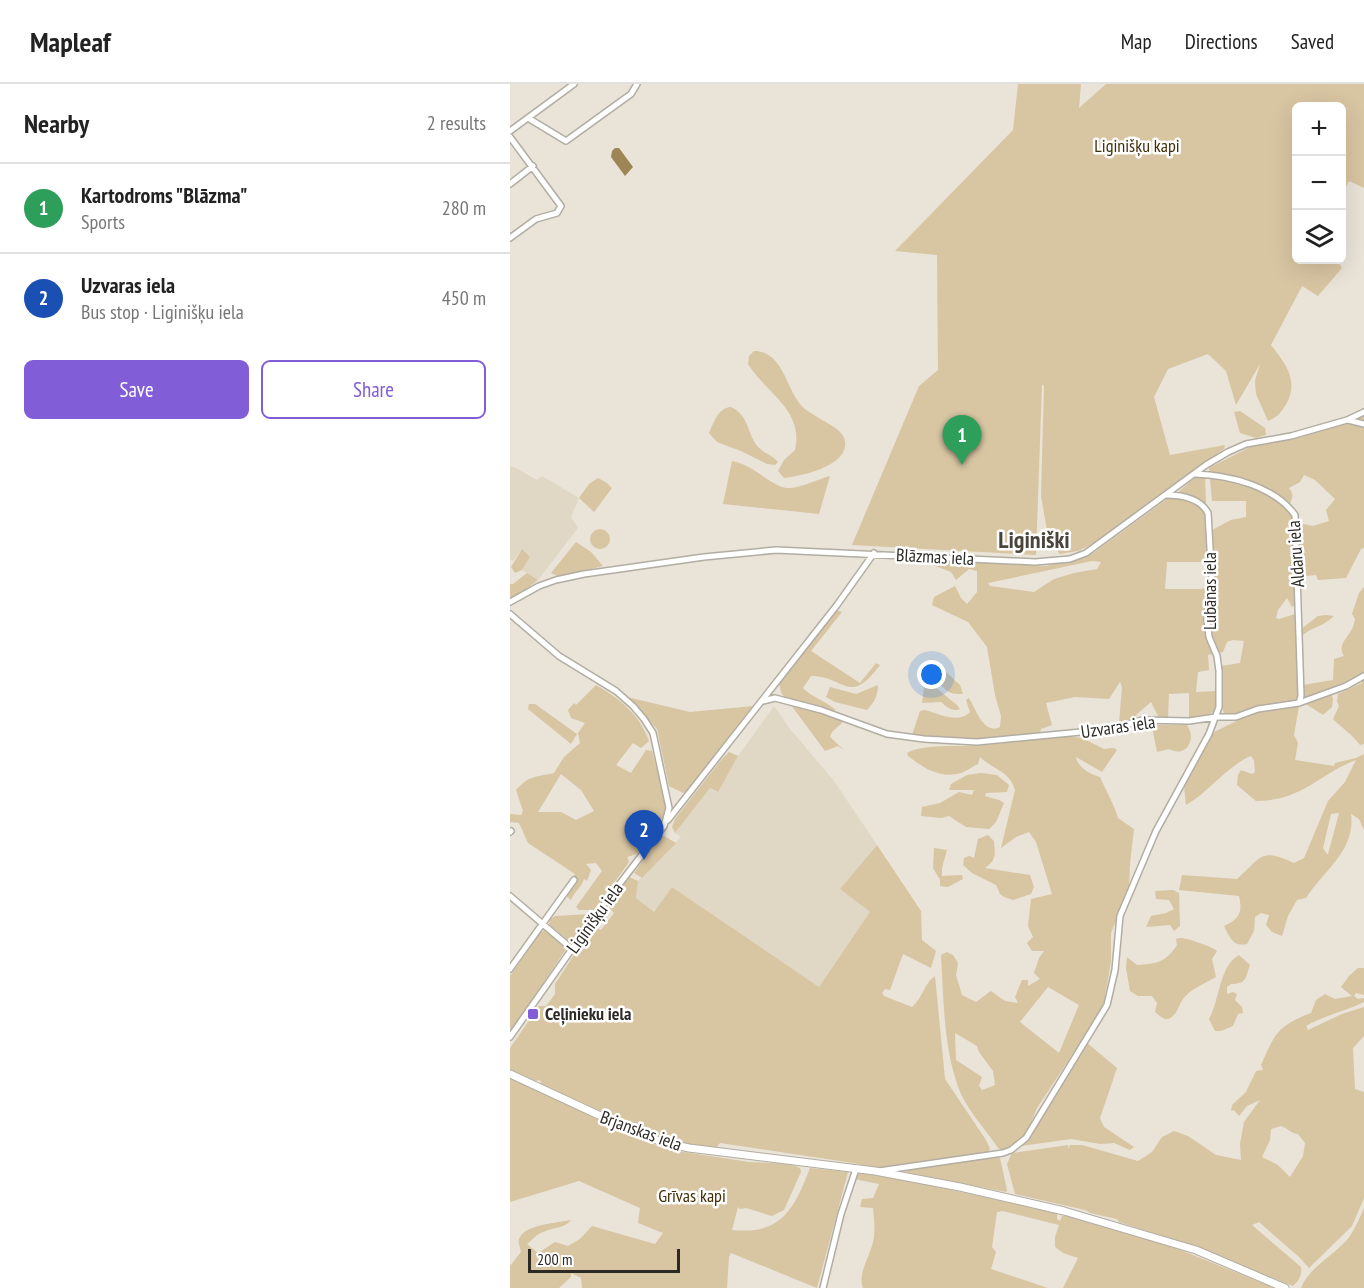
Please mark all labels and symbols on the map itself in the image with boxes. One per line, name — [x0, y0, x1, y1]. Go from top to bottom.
park label: Liginišķu kapi — [1094, 134, 1180, 157]
pin: 1 — [942, 416, 982, 465]
street label: Aldaru iela — [1282, 520, 1309, 588]
district label: Liginiški — [998, 524, 1070, 555]
street label: Blāzmas iela — [896, 543, 975, 570]
street label: Lubānas iela — [1198, 552, 1221, 630]
your location — [917, 660, 946, 689]
street label: Uzvaras iela — [1079, 710, 1157, 743]
pin: 2 — [624, 810, 664, 860]
street label: Liginišķu iela — [561, 878, 628, 958]
place label: Ceļinieku iela — [545, 1002, 631, 1025]
marker: Ceļinieku iela — [526, 1007, 540, 1021]
street label: Brjanskas iela — [597, 1105, 685, 1156]
park label: Grīvas kapi — [658, 1184, 726, 1207]
scale bar — [528, 1246, 680, 1274]

